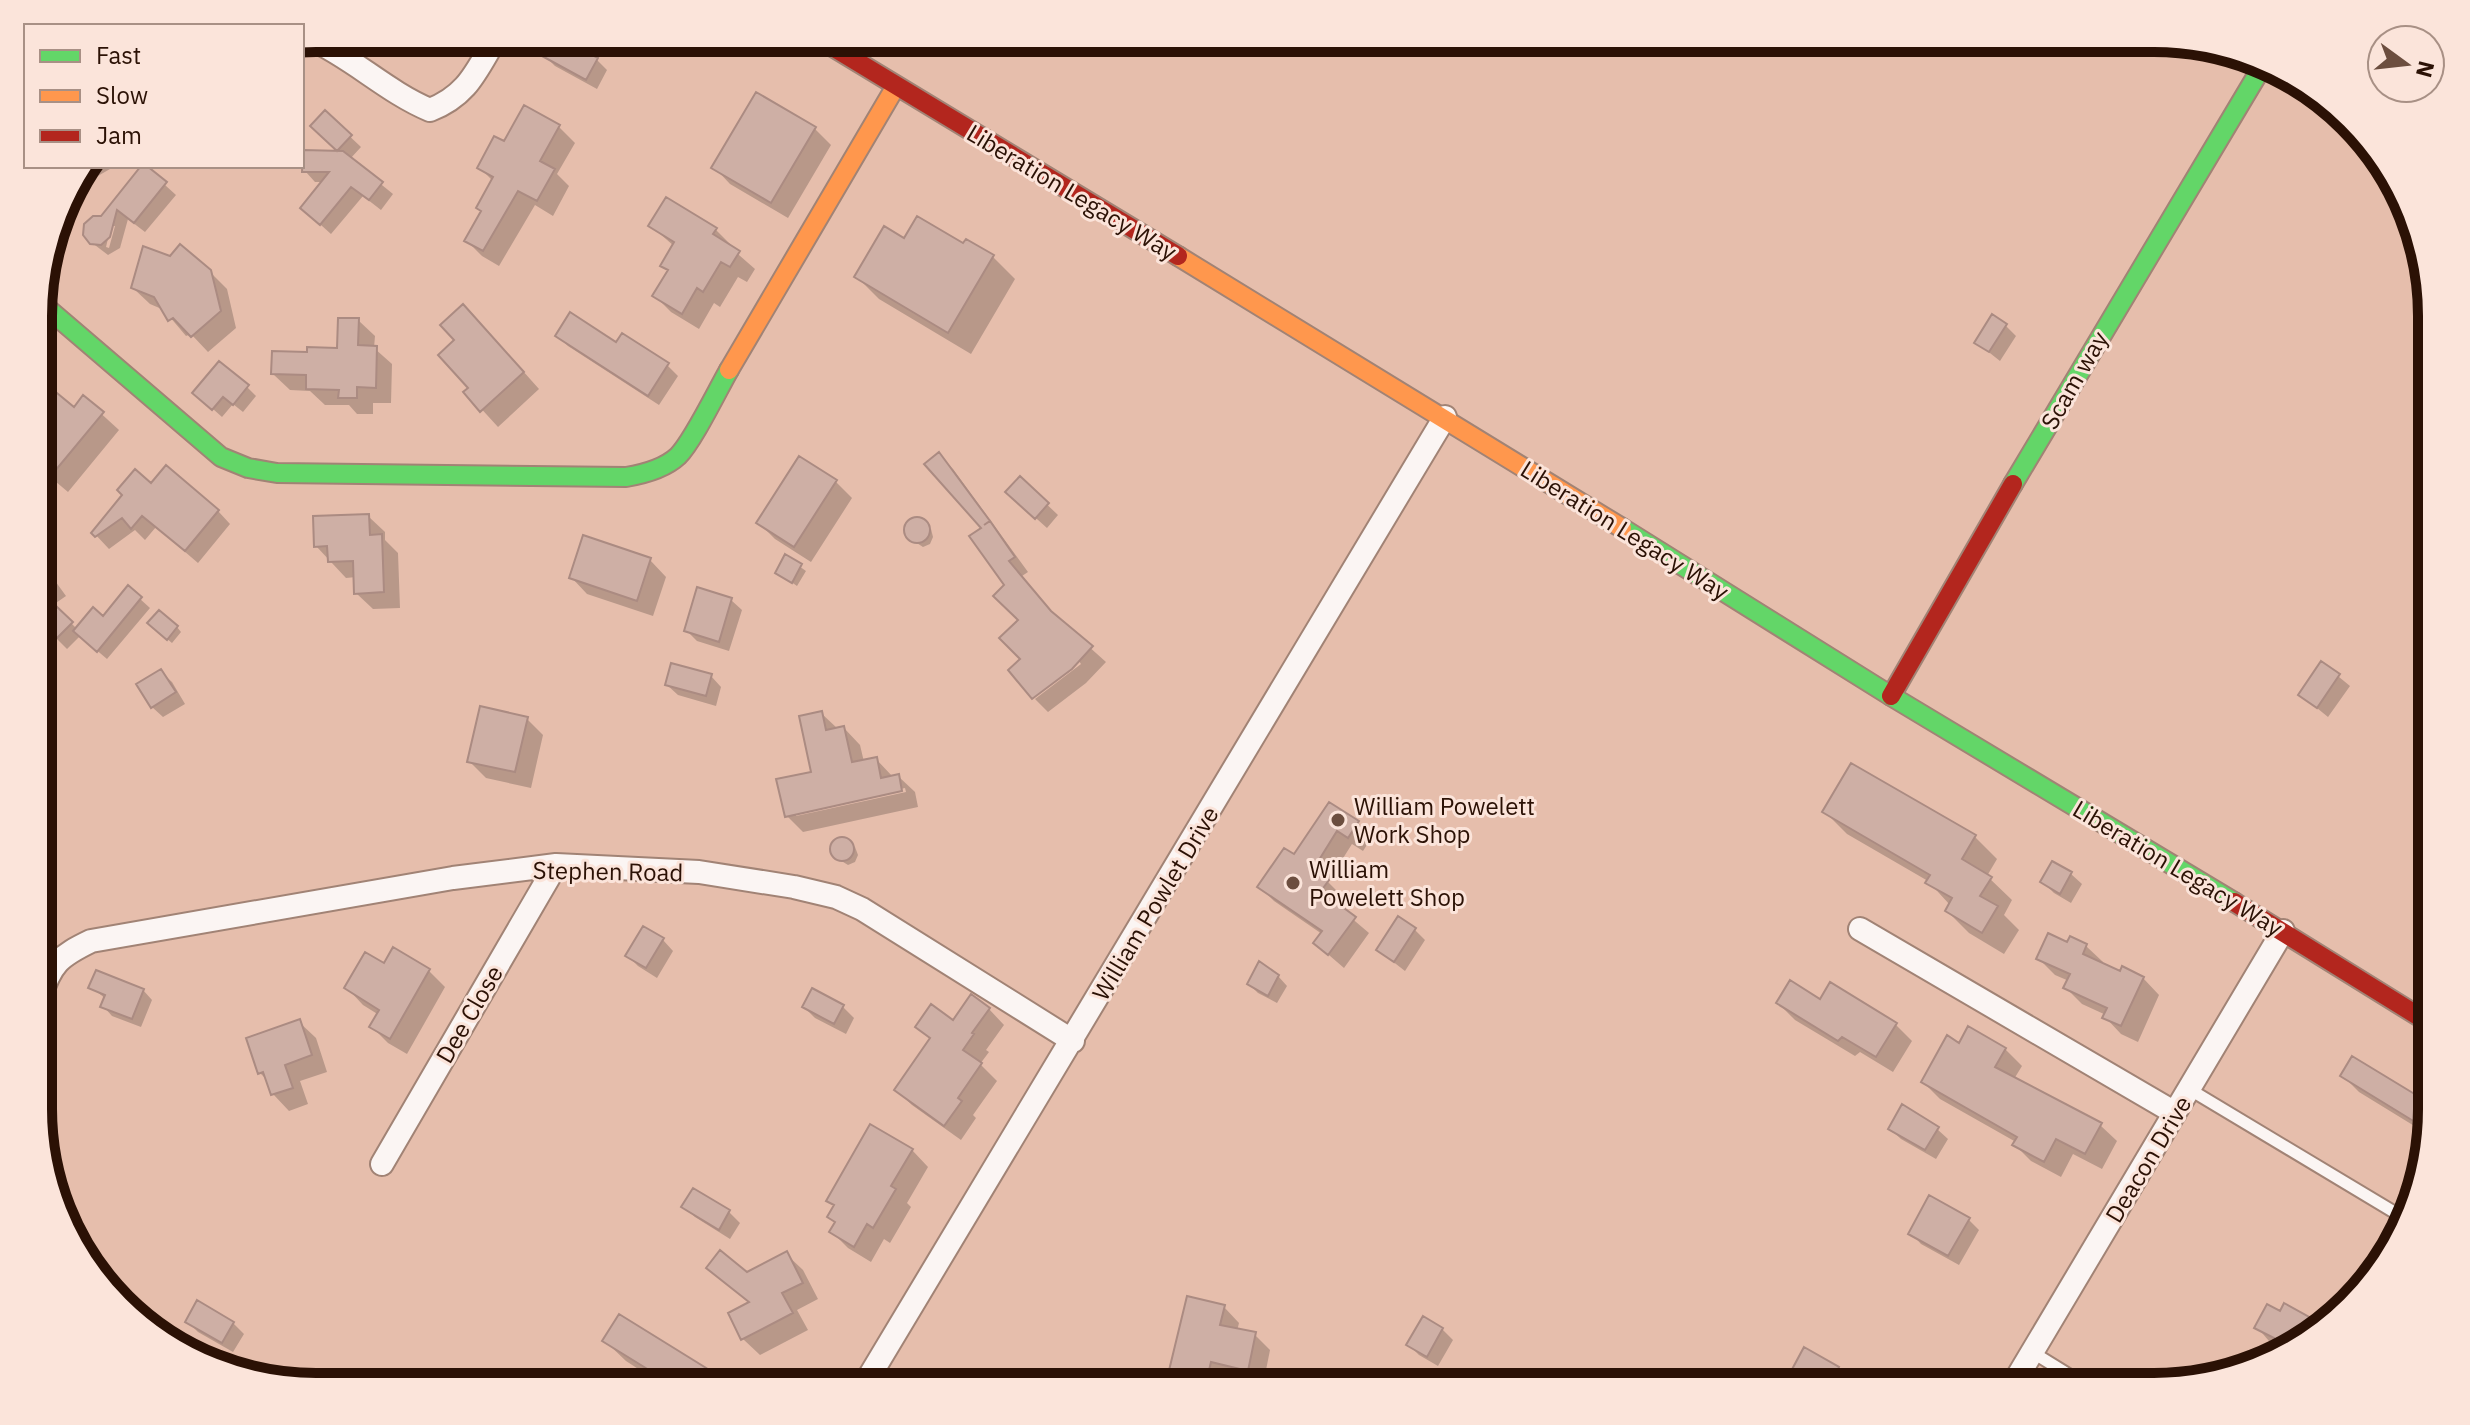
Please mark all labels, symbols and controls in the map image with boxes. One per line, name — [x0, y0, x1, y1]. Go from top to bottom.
legend — [24, 24, 304, 168]
north arrow — [2366, 24, 2446, 104]
text: Fast — [96, 39, 141, 71]
text: N — [2410, 58, 2442, 81]
text: Slow — [96, 79, 148, 111]
street label: Liberation Legacy Way — [961, 117, 1183, 267]
text: Jam — [96, 119, 142, 151]
street label: Scam way — [2033, 325, 2115, 435]
street label: Liberation Legacy Way — [1515, 453, 1735, 607]
place label: William Powelett Work Shop — [1354, 790, 1535, 850]
street label: Liberation Legacy Way — [2067, 793, 2289, 943]
street label: William Powlet Drive — [1084, 800, 1226, 1006]
marker: William Powelett Work Shop — [1329, 811, 1347, 829]
place label: William Powelett Shop — [1309, 853, 1465, 913]
street label: Stephen Road — [532, 854, 684, 888]
marker: William Powelett Shop — [1284, 874, 1302, 892]
street label: Dee Close — [428, 959, 510, 1069]
street label: Deacon Drive — [2098, 1090, 2198, 1228]

